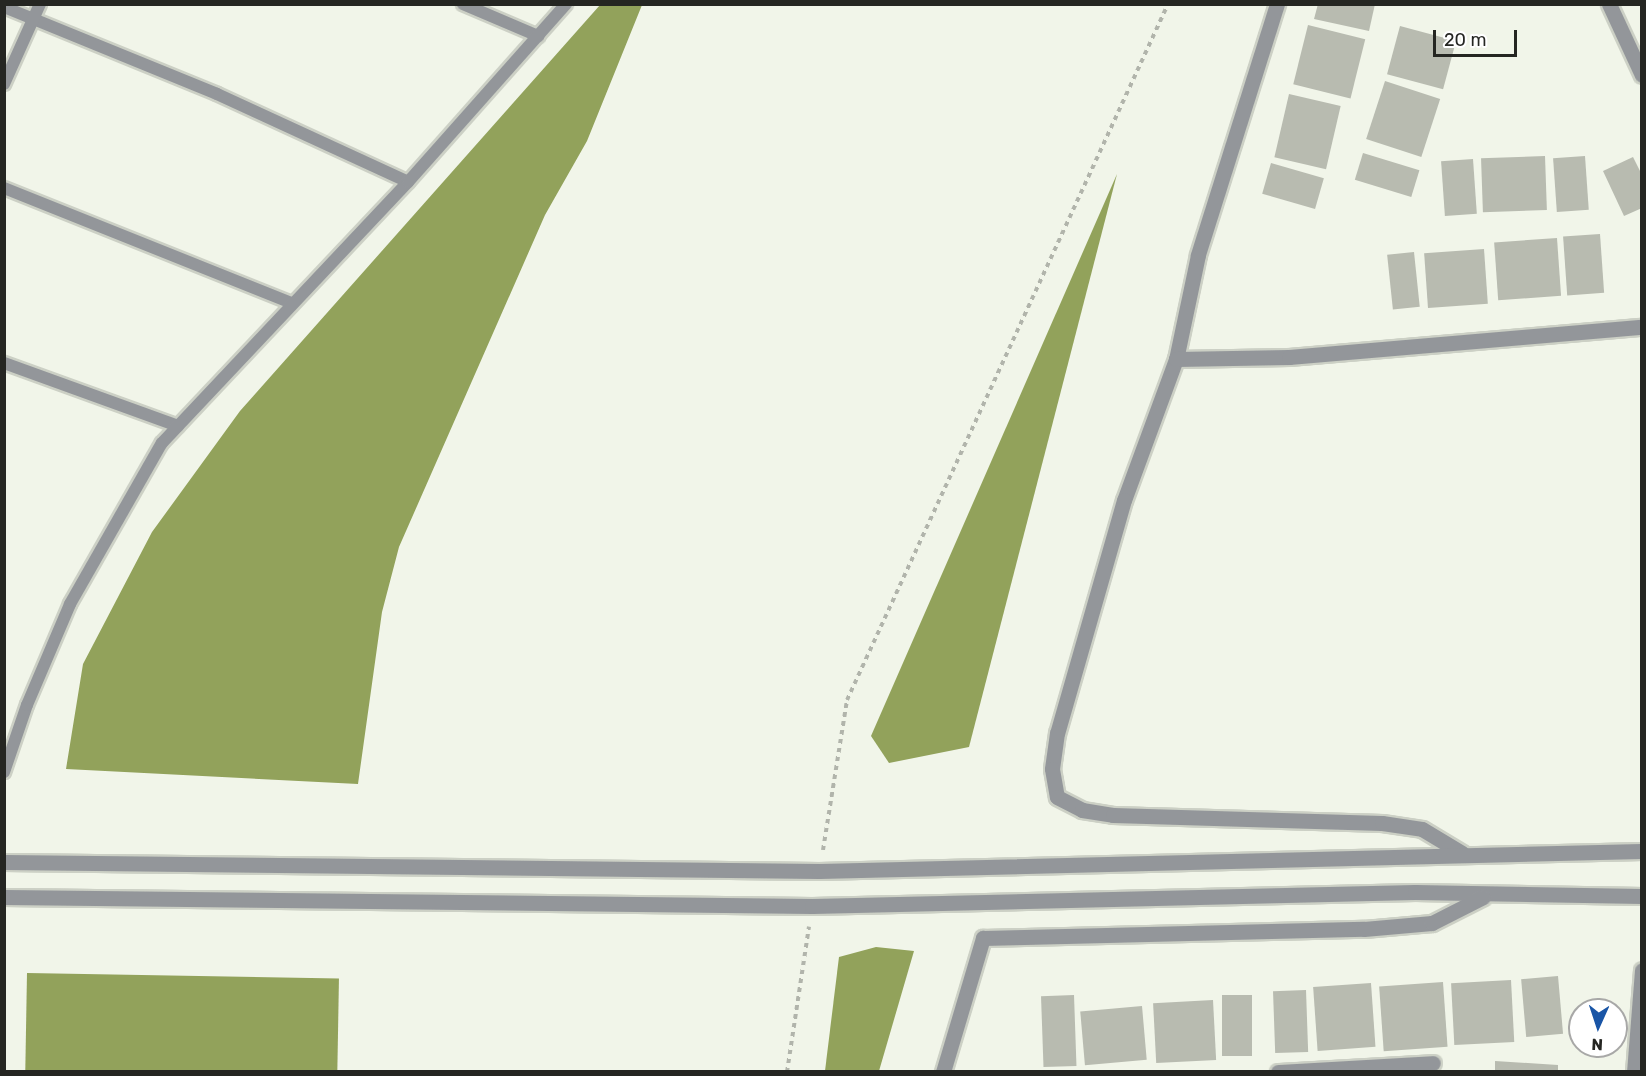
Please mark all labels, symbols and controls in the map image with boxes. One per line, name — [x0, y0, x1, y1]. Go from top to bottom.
scale bar — [1436, 18, 1520, 56]
text: 20 m — [1444, 29, 1486, 51]
north arrow — [1568, 998, 1628, 1058]
text: N — [1591, 1035, 1603, 1054]

